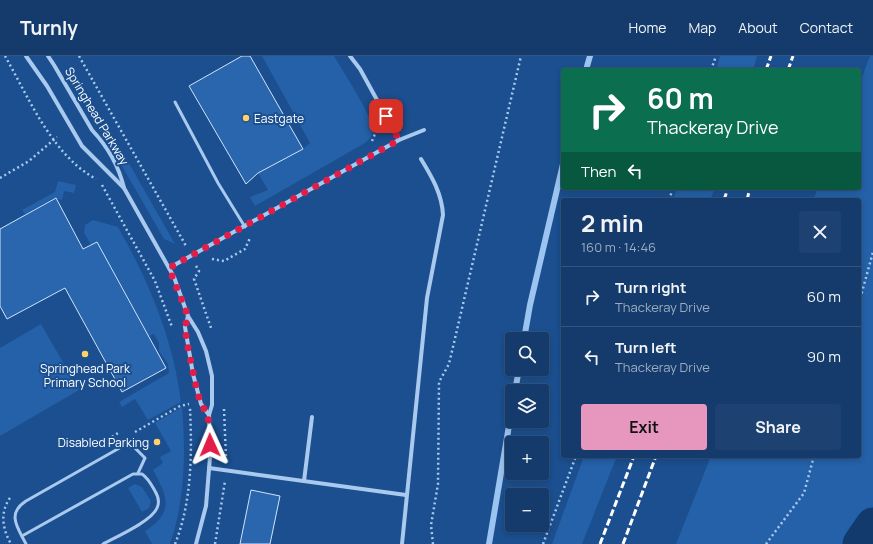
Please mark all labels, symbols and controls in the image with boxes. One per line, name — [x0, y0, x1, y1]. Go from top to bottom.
text: Turnly — [20, 15, 78, 41]
text: Home — [629, 18, 666, 37]
text: Map — [688, 18, 716, 37]
text: About — [738, 18, 778, 37]
text: Contact — [800, 18, 853, 37]
street label: Springhead Parkway — [61, 64, 133, 169]
text: 60 m — [647, 79, 714, 117]
icon: right — [581, 84, 633, 136]
pin — [369, 99, 403, 133]
icon: arrive — [375, 105, 397, 127]
place label: Eastgate — [254, 110, 304, 127]
marker: Eastgate — [241, 113, 251, 123]
text: Thackeray Drive — [647, 115, 778, 139]
icon: left — [624, 160, 646, 182]
text: Then — [581, 161, 616, 182]
text: 2 min — [581, 206, 643, 239]
button: close — [799, 211, 841, 253]
text: 160 m · 14:46 — [581, 238, 656, 256]
text: Turn right — [615, 277, 686, 298]
icon: right — [581, 286, 603, 308]
text: 60 m — [807, 286, 841, 307]
text: Thackeray Drive — [615, 298, 710, 316]
map controls — [505, 332, 549, 532]
button: search — [505, 332, 549, 376]
text: Turn left — [615, 337, 677, 358]
icon: left — [581, 346, 603, 368]
text: 90 m — [807, 346, 841, 367]
marker: Springhead Park Primary School — [80, 349, 90, 359]
text: Thackeray Drive — [615, 358, 710, 376]
place label: Springhead Park Primary School — [40, 360, 131, 391]
button: layers — [505, 384, 549, 428]
button: Exit — [581, 404, 707, 450]
button: Share — [715, 404, 841, 450]
position arrow — [189, 424, 231, 466]
place label: Disabled Parking — [58, 434, 149, 451]
button: + — [505, 436, 549, 480]
marker: Disabled Parking — [152, 437, 162, 447]
button: − — [505, 488, 549, 532]

